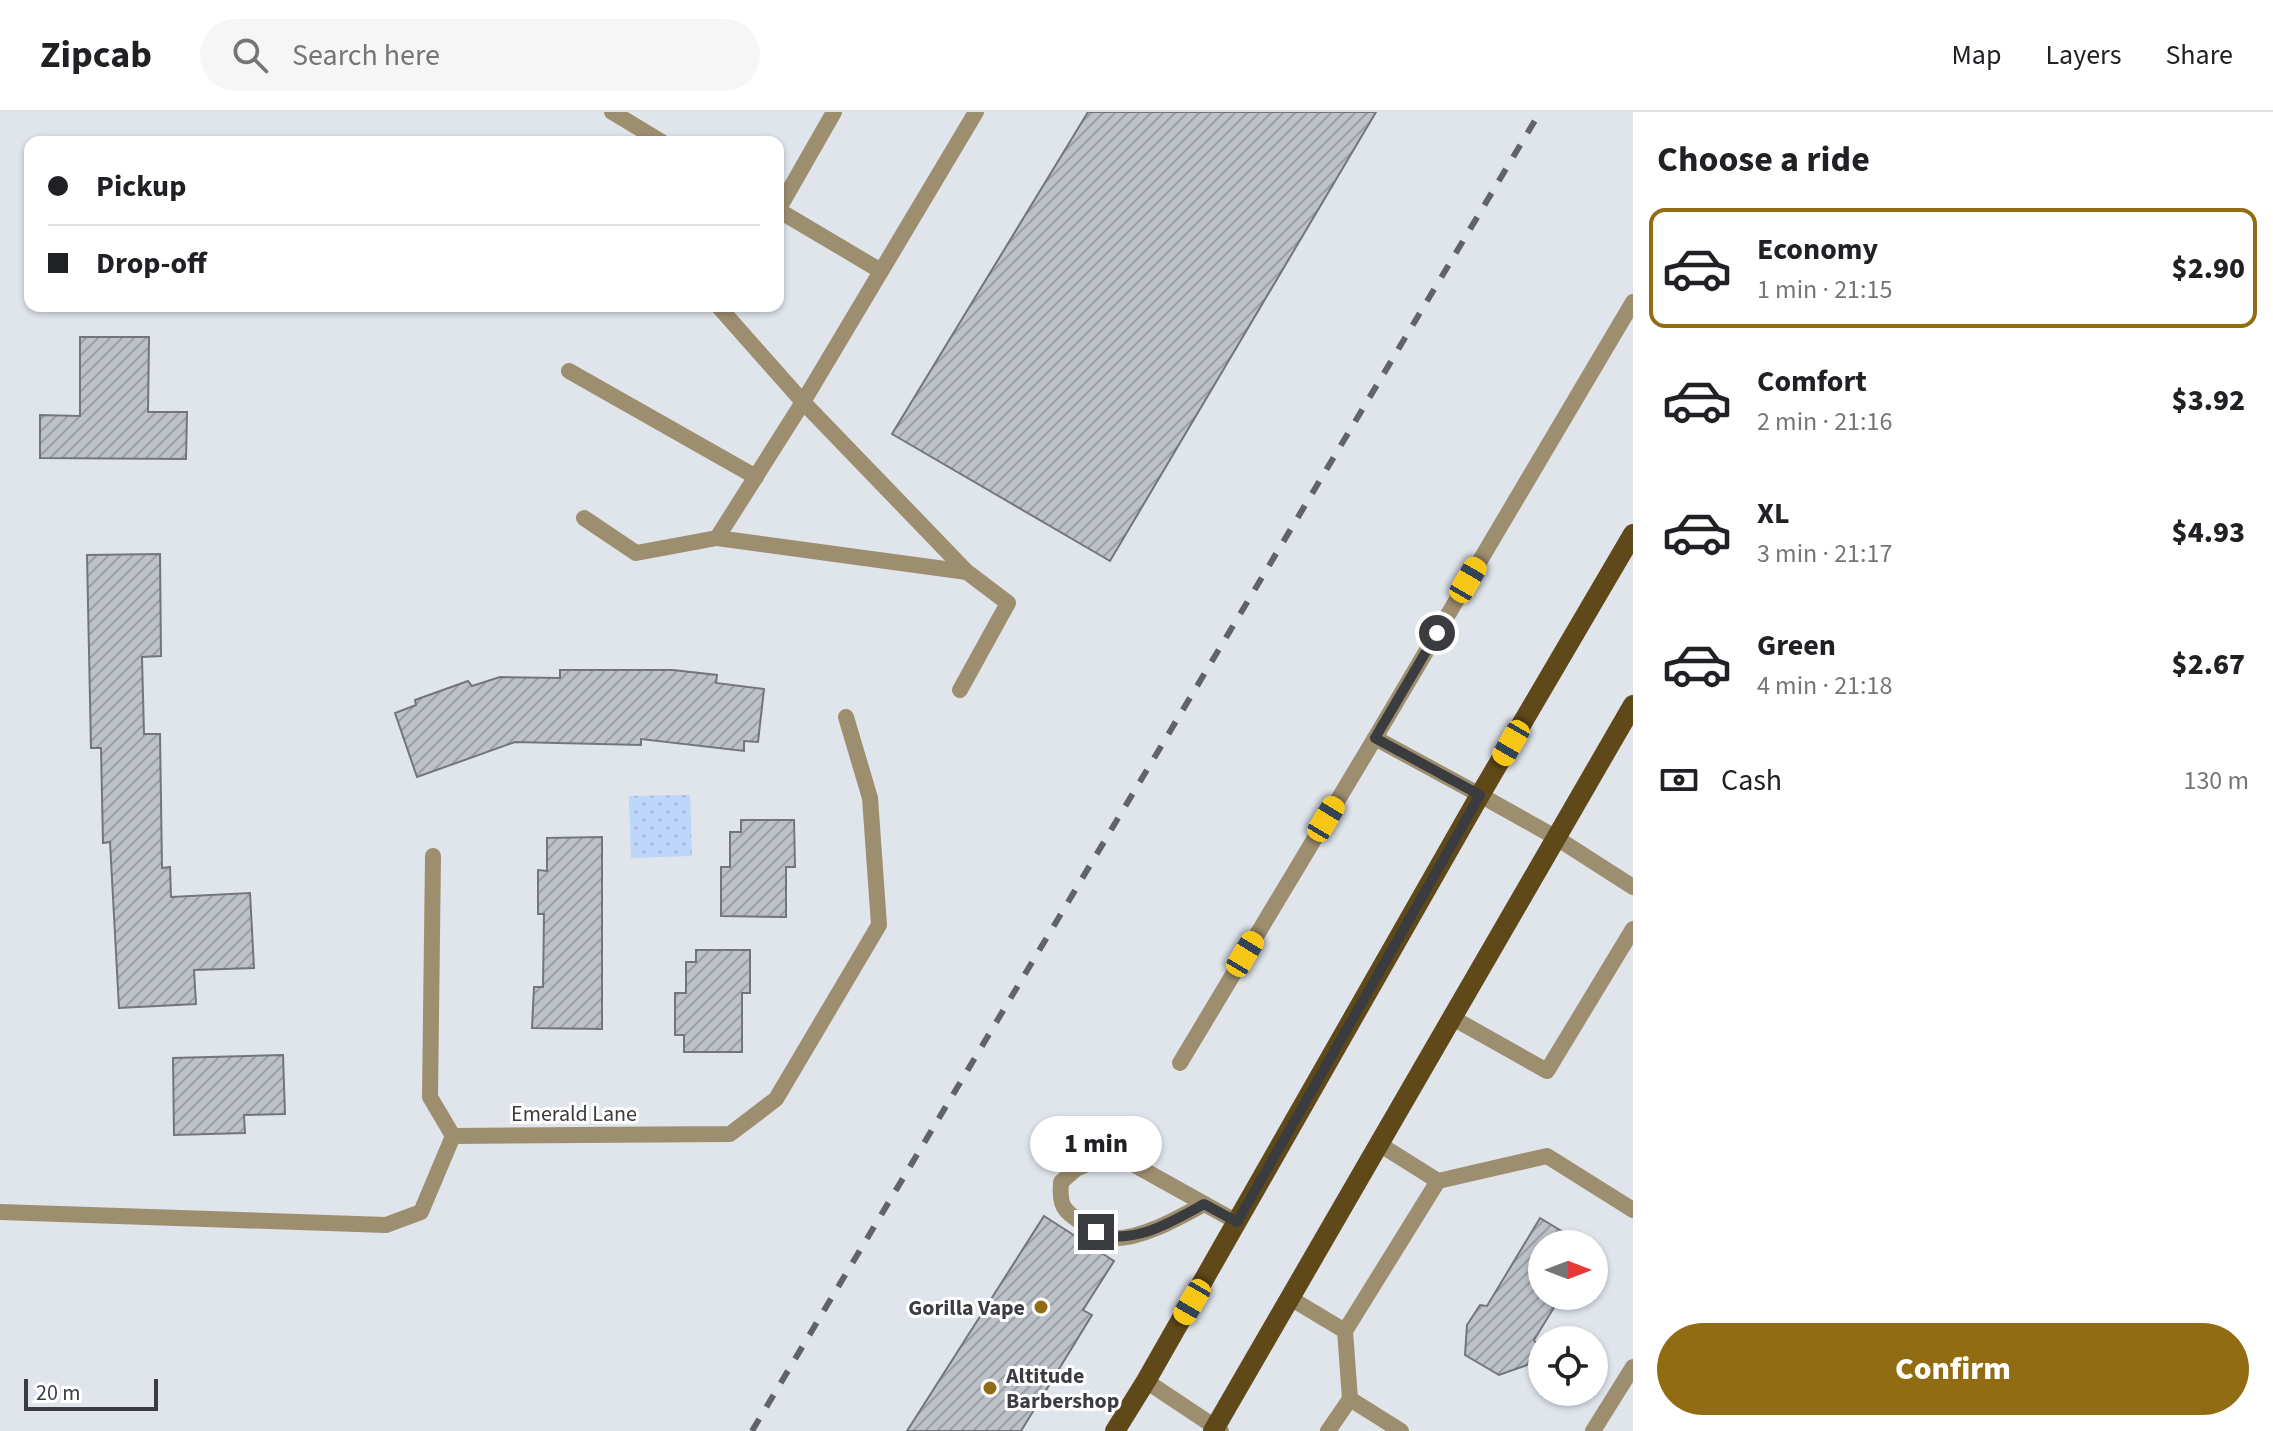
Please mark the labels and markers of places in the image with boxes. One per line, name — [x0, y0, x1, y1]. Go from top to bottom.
place label: Gorilla Vape — [908, 1292, 1025, 1324]
marker: Gorilla Vape — [1032, 1298, 1050, 1316]
place label: Altitude Barbershop — [1005, 1360, 1119, 1417]
marker: Altitude Barbershop — [981, 1379, 999, 1397]

